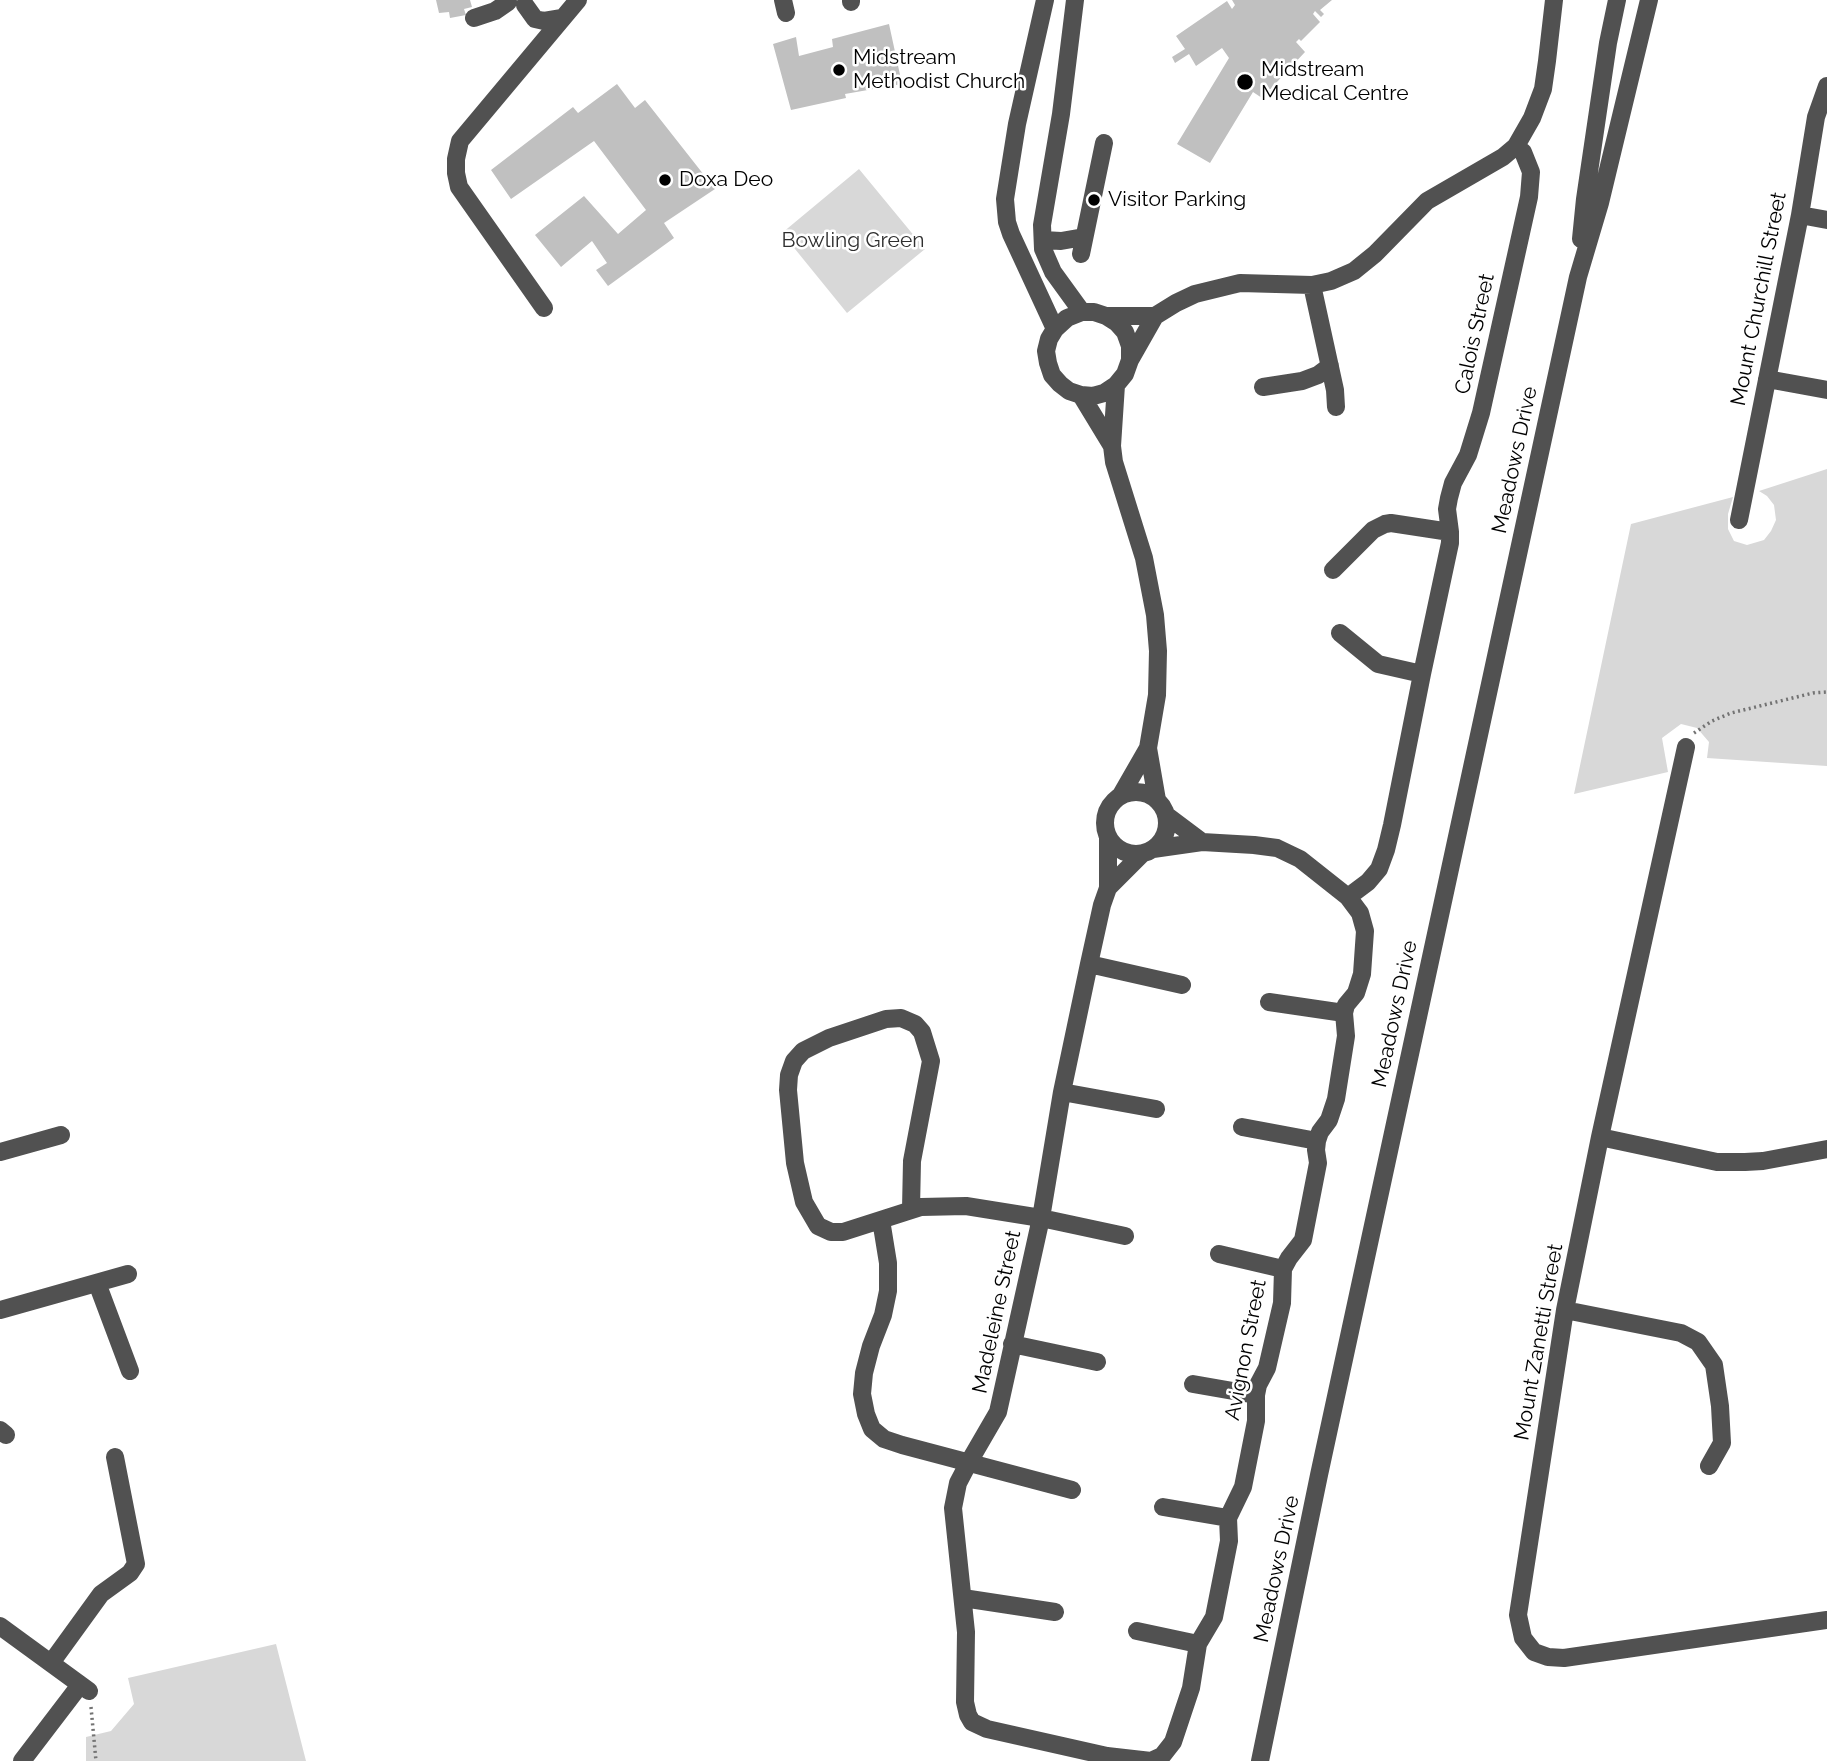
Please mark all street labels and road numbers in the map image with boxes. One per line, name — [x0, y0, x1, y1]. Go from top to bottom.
street label: Mount Churchill Street — [1726, 190, 1792, 408]
street label: Calois Street — [1450, 272, 1500, 396]
street label: Meadows Drive — [1487, 384, 1543, 536]
street label: Meadows Drive — [1367, 938, 1423, 1090]
street label: Madeleine Street — [967, 1228, 1027, 1396]
street label: Mount Zanetti Street — [1509, 1242, 1569, 1442]
street label: Avignon Street — [1220, 1278, 1272, 1422]
street label: Meadows Drive — [1249, 1493, 1305, 1645]

